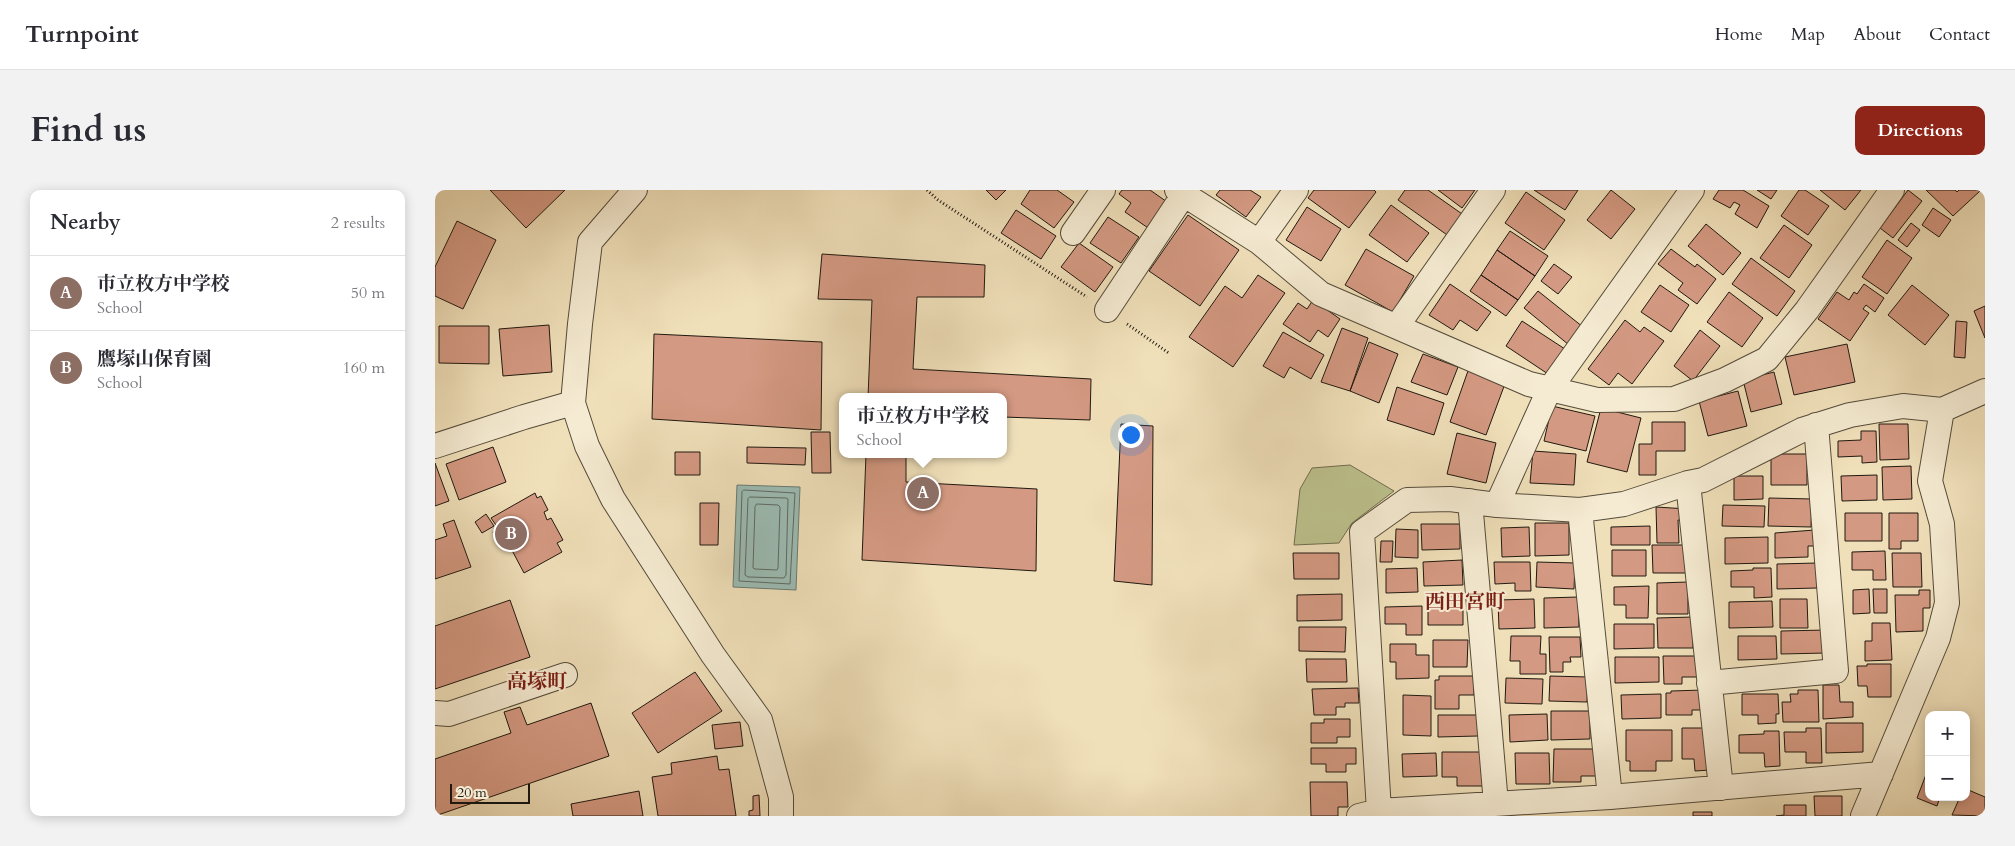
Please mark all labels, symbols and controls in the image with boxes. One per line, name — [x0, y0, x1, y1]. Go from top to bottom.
text: Turnpoint — [25, 18, 139, 51]
text: Home — [1715, 22, 1763, 47]
text: Map — [1791, 22, 1825, 47]
text: About — [1853, 22, 1901, 47]
text: Contact — [1929, 22, 1990, 47]
text: Find us — [30, 106, 146, 154]
button: Directions — [1855, 106, 1985, 155]
text: Nearby — [50, 208, 121, 237]
text: 2 results — [331, 212, 385, 234]
text: 市立枚方中学校 — [97, 271, 230, 297]
text: A — [60, 282, 72, 304]
text: 50 m — [351, 282, 385, 304]
text: School — [97, 297, 142, 319]
text: 鷹塚山保育園 — [97, 346, 211, 372]
text: B — [60, 357, 72, 379]
text: 160 m — [343, 357, 385, 379]
text: School — [97, 372, 142, 394]
popup — [839, 393, 1007, 458]
text: 市立枚方中学校 — [856, 403, 990, 429]
your location — [1118, 422, 1144, 448]
text: School — [856, 429, 902, 451]
pin: A — [907, 474, 939, 512]
pin: B — [495, 515, 527, 553]
district label: 西田宮町 — [1425, 588, 1506, 615]
district label: 高塚町 — [507, 668, 568, 695]
map controls — [1925, 711, 1970, 801]
button: + — [1925, 711, 1970, 756]
button: − — [1925, 756, 1970, 801]
scale bar — [450, 781, 530, 804]
text: 20 m — [457, 783, 487, 802]

